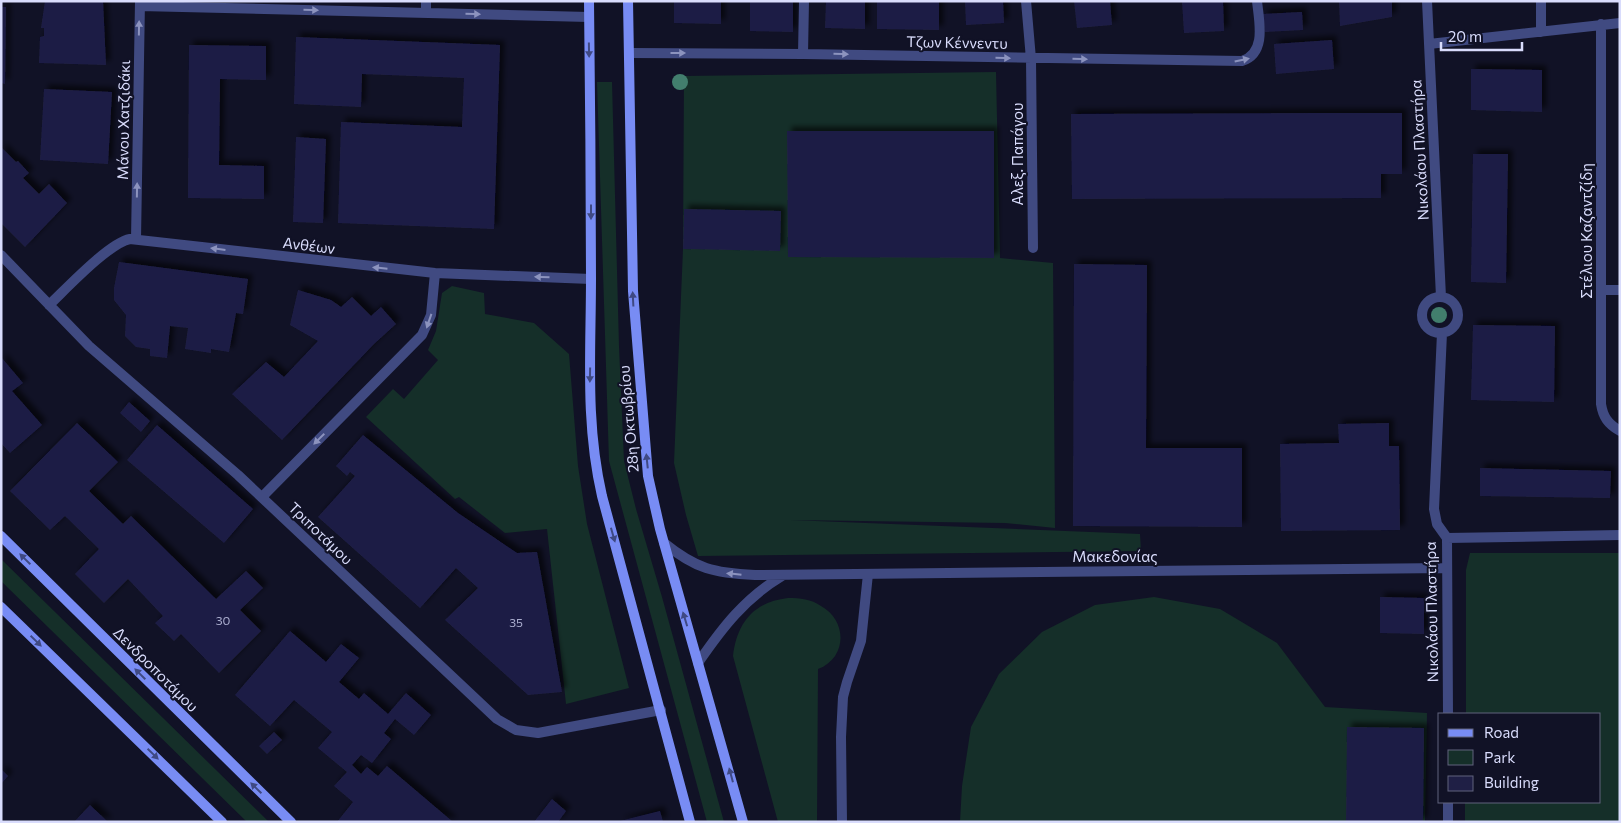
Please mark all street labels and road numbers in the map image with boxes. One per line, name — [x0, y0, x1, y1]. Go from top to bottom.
street label: Τζων Κέννεντυ — [906, 32, 1008, 52]
street label: Μάνου Χατζιδάκι — [113, 60, 133, 180]
street label: Νικολάου Πλαστήρα — [1406, 79, 1432, 221]
street label: Αλεξ. Παπάγου — [1008, 103, 1026, 205]
street label: Στέλιου Καζαντζίδη — [1577, 163, 1595, 299]
street label: Ανθέων — [282, 233, 337, 257]
street label: 28η Οκτωβρίου — [614, 365, 642, 473]
street label: Τριποτάμου — [285, 498, 357, 568]
street label: Νικολάου Πλαστήρα — [1421, 541, 1441, 683]
street label: Μακεδονίας — [1072, 547, 1158, 565]
street label: Δενδροποτάμου — [110, 623, 202, 715]

